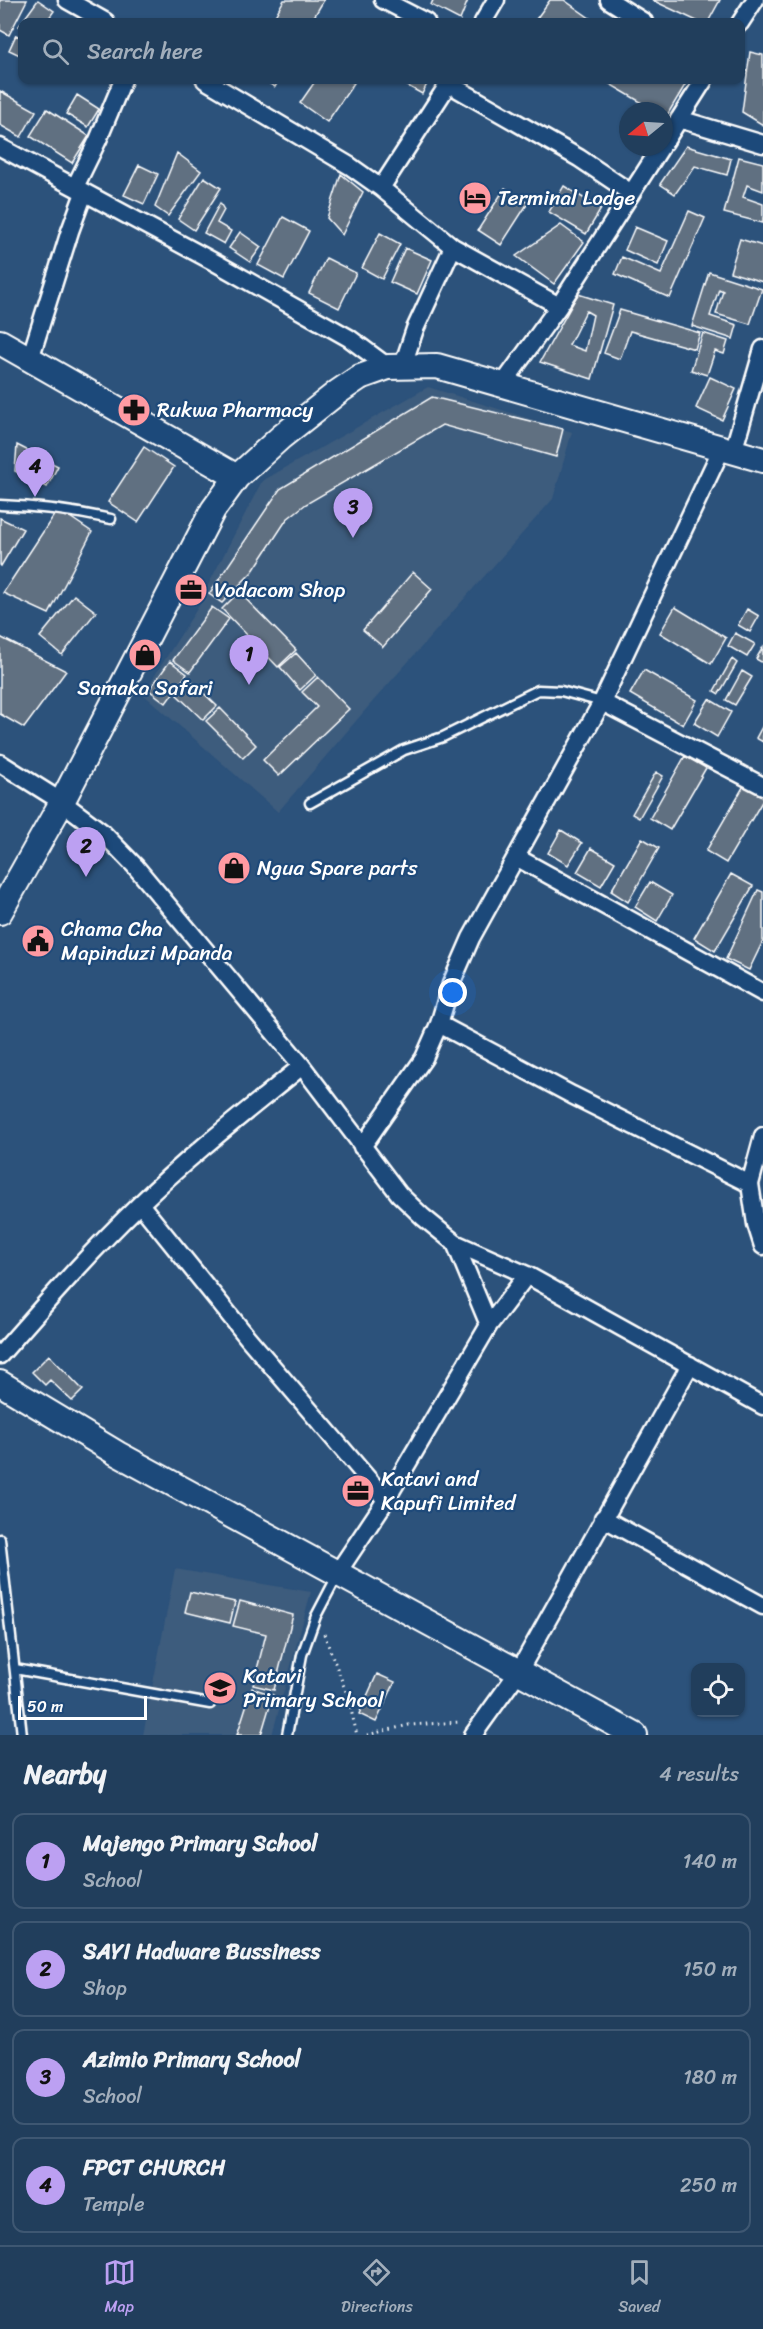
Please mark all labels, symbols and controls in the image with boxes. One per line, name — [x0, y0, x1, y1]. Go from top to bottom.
search box — [18, 18, 745, 84]
text: Search here — [87, 32, 203, 71]
icon: search — [39, 35, 72, 68]
north arrow — [619, 102, 673, 156]
place label: Terminal Lodge — [498, 179, 636, 217]
hotel icon: Terminal Lodge — [457, 180, 493, 216]
place label: Rukwa Pharmacy — [157, 391, 313, 429]
pharmacy icon: Rukwa Pharmacy — [116, 392, 152, 428]
pin: 4 — [15, 448, 54, 497]
pin: 3 — [334, 488, 372, 538]
place label: Vodacom Shop — [214, 571, 345, 609]
office icon: Vodacom Shop — [173, 572, 209, 608]
pin: 1 — [230, 636, 268, 685]
shop icon: Samaka Safari — [127, 637, 163, 673]
place label: Samaka Safari — [77, 669, 214, 707]
pin: 2 — [66, 828, 106, 877]
place label: Ngua Spare parts — [257, 849, 418, 887]
shop icon: Ngua Spare parts — [216, 850, 252, 886]
place label: Chama Cha Mapinduzi Mpanda — [61, 910, 233, 972]
public building icon: Chama Cha Mapinduzi Mpanda — [20, 923, 56, 959]
your location — [438, 978, 467, 1007]
place label: Katavi and Kapufi Limited — [381, 1460, 517, 1522]
office icon: Katavi and Kapufi Limited — [340, 1473, 376, 1509]
place label: Katavi Primary School — [243, 1657, 385, 1719]
map controls — [691, 1663, 745, 1717]
button: locate — [691, 1663, 745, 1717]
school or university icon: Katavi Primary School — [202, 1670, 238, 1706]
text: 50 m — [27, 1692, 63, 1721]
scale bar — [18, 1693, 147, 1720]
text: Nearby — [24, 1751, 106, 1797]
text: 4 results — [659, 1757, 739, 1792]
text: Majengo Primary School — [83, 1824, 318, 1863]
text: 1 — [41, 1844, 50, 1879]
text: 140 m — [683, 1844, 737, 1879]
text: School — [83, 1863, 142, 1898]
text: SAYI Hadware Bussiness — [83, 1932, 321, 1971]
text: 2 — [40, 1952, 51, 1987]
text: 150 m — [683, 1952, 737, 1987]
text: Shop — [83, 1971, 127, 2006]
text: Azimio Primary School — [83, 2040, 301, 2079]
text: 3 — [40, 2060, 51, 2095]
text: 180 m — [683, 2060, 737, 2095]
text: School — [83, 2079, 142, 2114]
text: FPCT CHURCH — [83, 2148, 226, 2187]
text: 4 — [39, 2168, 52, 2203]
text: 250 m — [680, 2168, 737, 2203]
text: Temple — [83, 2187, 145, 2222]
tab: Map — [103, 2256, 136, 2321]
tab: Directions — [341, 2256, 413, 2321]
tab: Saved — [618, 2256, 660, 2321]

